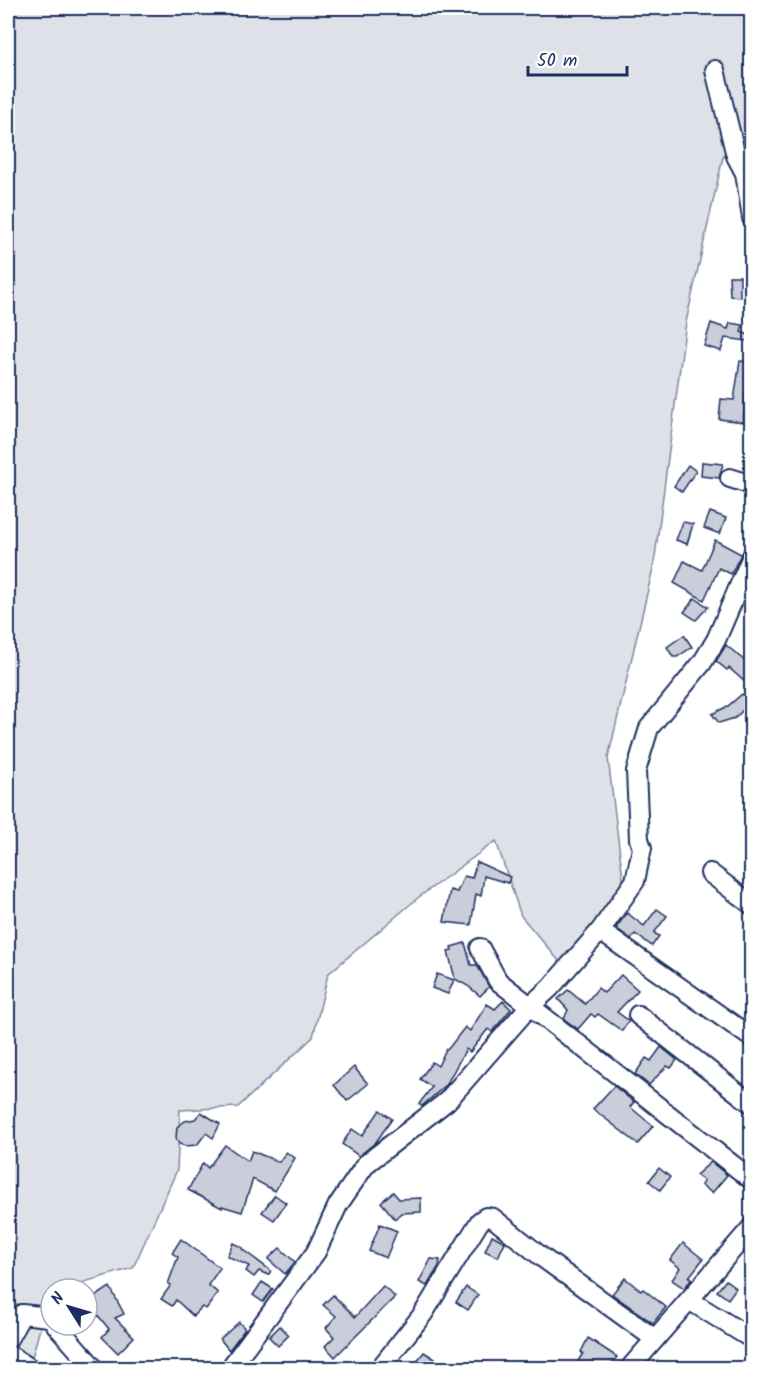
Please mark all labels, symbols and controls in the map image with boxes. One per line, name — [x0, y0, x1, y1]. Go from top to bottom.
scale bar — [528, 39, 627, 77]
text: 50 m — [537, 47, 577, 76]
north arrow — [39, 1277, 99, 1337]
text: N — [45, 1287, 71, 1310]

